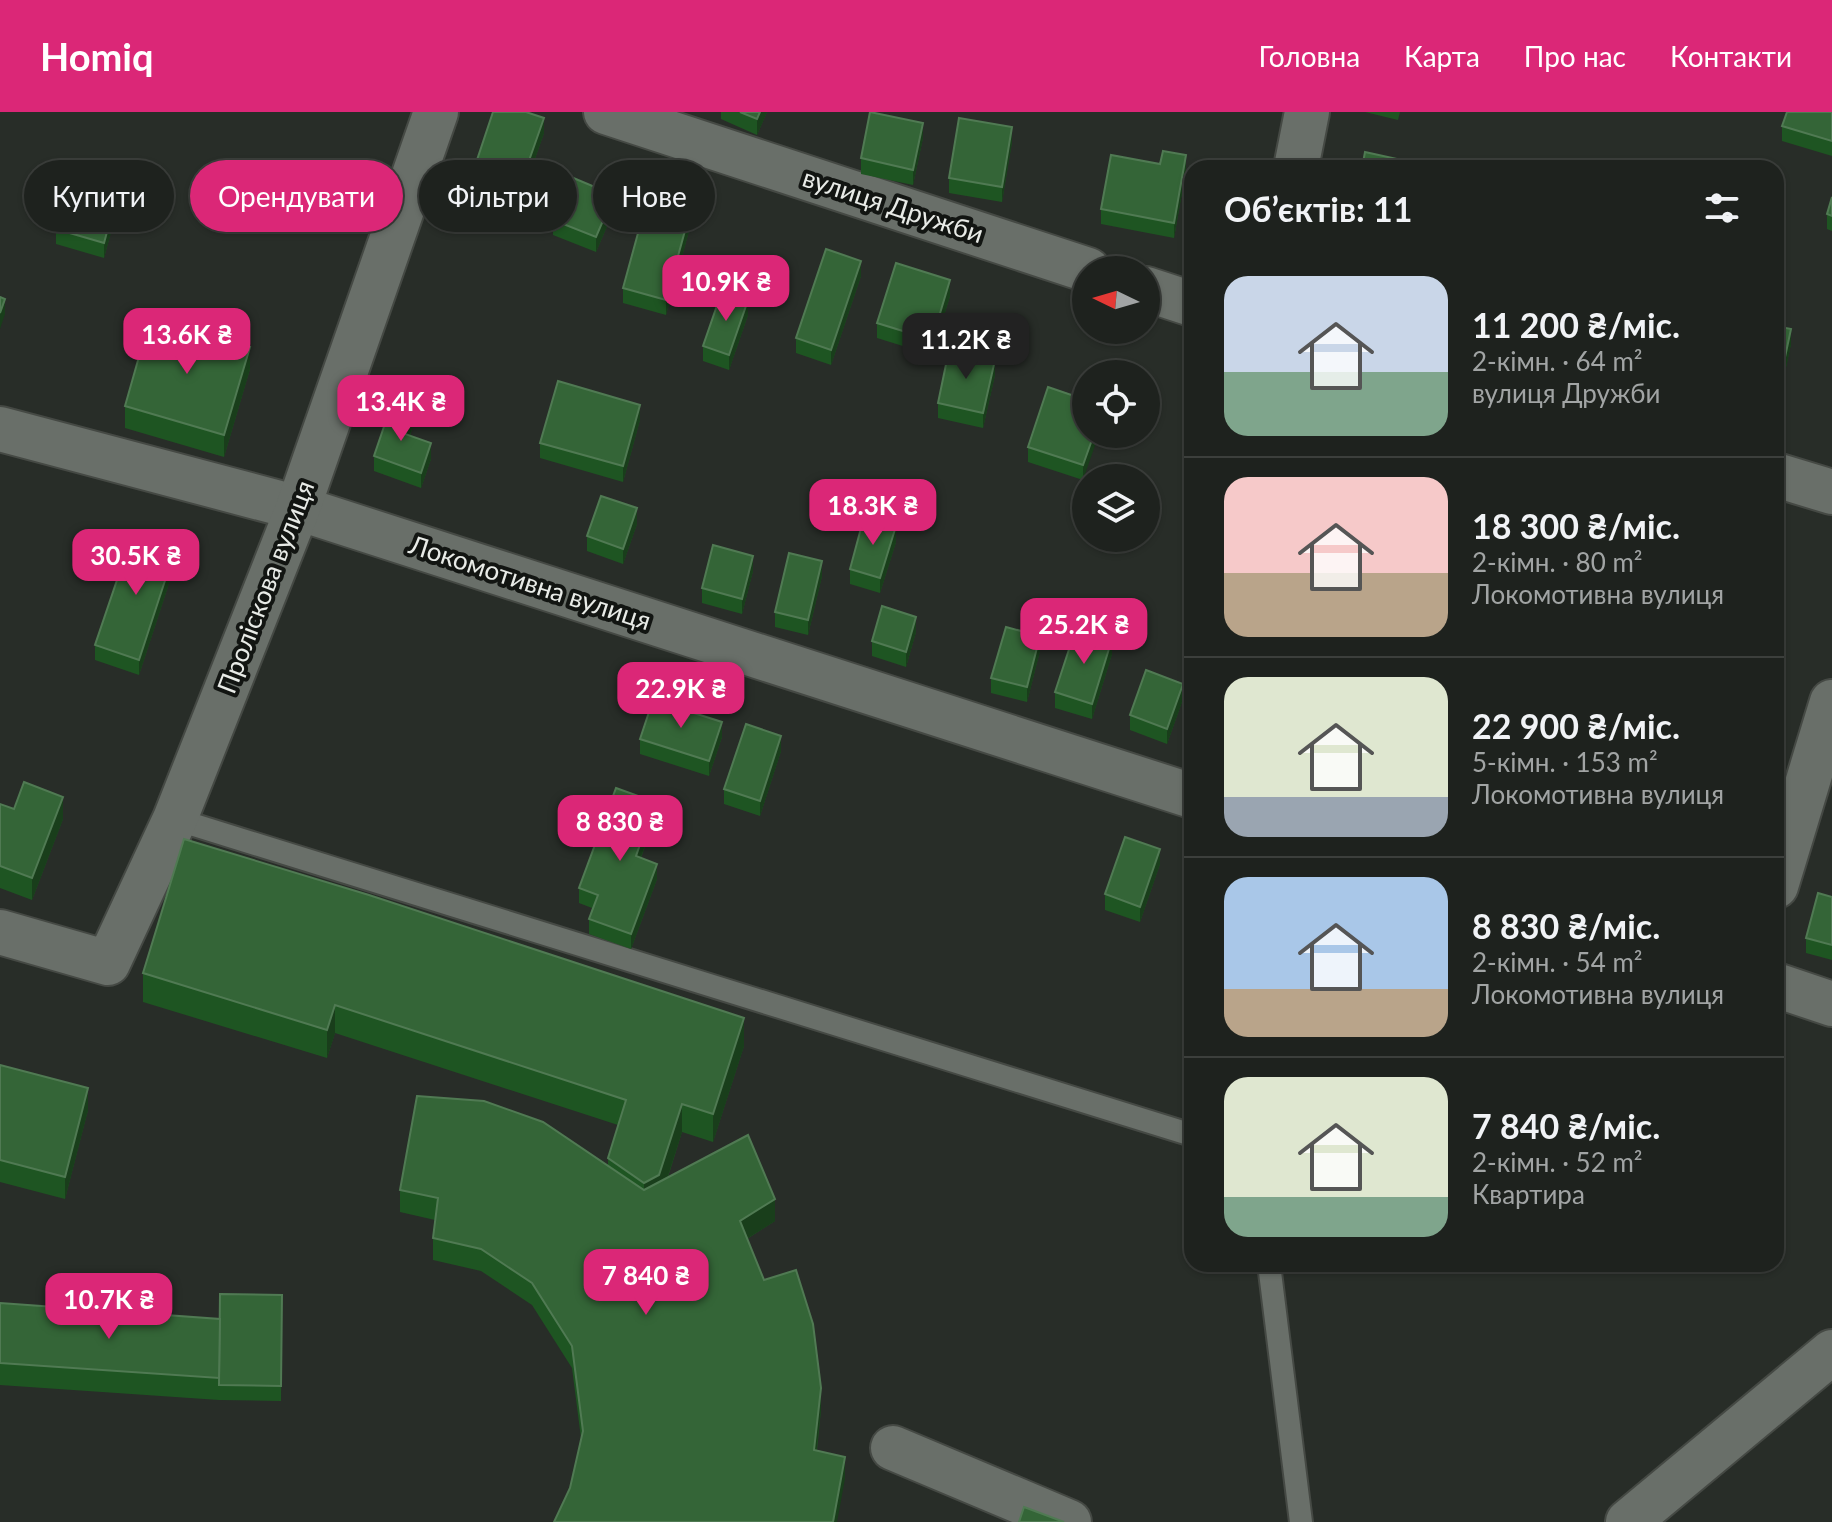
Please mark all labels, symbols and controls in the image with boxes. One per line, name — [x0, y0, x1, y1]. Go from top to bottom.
text: Homiq — [40, 33, 154, 79]
text: Головна — [1259, 39, 1360, 73]
text: Карта — [1404, 39, 1480, 73]
text: Про нас — [1524, 39, 1626, 73]
text: Контакти — [1670, 39, 1792, 73]
chip: Купити — [24, 160, 174, 232]
chip: Орендувати — [190, 160, 403, 232]
chip: Фільтри — [419, 160, 577, 232]
chip: Нове — [593, 160, 715, 232]
street label: вулиця Дружби — [799, 161, 988, 249]
icon: filters — [1700, 186, 1744, 230]
text: Об’єктів: 11 — [1224, 188, 1413, 229]
pin: 10.9K ₴ — [652, 255, 800, 323]
north arrow — [1072, 256, 1160, 344]
map controls — [1072, 256, 1160, 552]
text: 10.9K ₴ — [680, 265, 772, 297]
text: 11 200 ₴/міс. — [1472, 304, 1680, 345]
pin: 13.6K ₴ — [113, 308, 261, 376]
icon: home — [1288, 308, 1384, 404]
pin: 11.2K ₴ — [892, 313, 1040, 381]
text: 13.6K ₴ — [141, 318, 233, 350]
text: 11.2K ₴ — [920, 323, 1012, 355]
text: 2-кімн. · 64 m² — [1472, 345, 1643, 377]
button: locate — [1072, 360, 1160, 448]
pin: 13.4K ₴ — [327, 375, 475, 443]
text: вулиця Дружби — [1472, 377, 1660, 409]
text: 13.4K ₴ — [355, 385, 447, 417]
button: layers — [1072, 464, 1160, 552]
street label: Проліскова вулиця — [210, 476, 320, 698]
pin: 18.3K ₴ — [799, 479, 947, 547]
text: 18.3K ₴ — [827, 489, 919, 521]
text: 18 300 ₴/міс. — [1472, 505, 1680, 546]
icon: home — [1288, 509, 1384, 605]
street label: Локомотивна вулиця — [405, 528, 655, 636]
pin: 30.5K ₴ — [62, 529, 210, 597]
text: 30.5K ₴ — [90, 539, 182, 571]
text: 2-кімн. · 80 m² — [1472, 546, 1643, 578]
text: Локомотивна вулиця — [1472, 578, 1724, 610]
pin: 25.2K ₴ — [1010, 598, 1158, 666]
text: 25.2K ₴ — [1038, 608, 1130, 640]
pin: 22.9K ₴ — [607, 662, 755, 730]
text: 22.9K ₴ — [635, 672, 727, 704]
text: 22 900 ₴/міс. — [1472, 705, 1680, 746]
icon: home — [1288, 709, 1384, 805]
text: 5-кімн. · 153 m² — [1472, 746, 1658, 778]
text: Локомотивна вулиця — [1472, 778, 1724, 810]
pin: 8 830 ₴ — [546, 795, 694, 863]
text: 8 830 ₴ — [576, 805, 664, 837]
text: 8 830 ₴/міс. — [1472, 905, 1660, 946]
icon: home — [1288, 909, 1384, 1005]
text: 2-кімн. · 54 m² — [1472, 946, 1643, 978]
text: Локомотивна вулиця — [1472, 978, 1724, 1010]
text: 7 840 ₴/міс. — [1472, 1105, 1660, 1146]
icon: home — [1288, 1109, 1384, 1205]
text: 2-кімн. · 52 m² — [1472, 1146, 1643, 1178]
text: Квартира — [1472, 1178, 1585, 1210]
pin: 7 840 ₴ — [572, 1249, 720, 1317]
text: 7 840 ₴ — [602, 1259, 690, 1291]
pin: 10.7K ₴ — [35, 1273, 183, 1341]
text: 10.7K ₴ — [63, 1283, 155, 1315]

